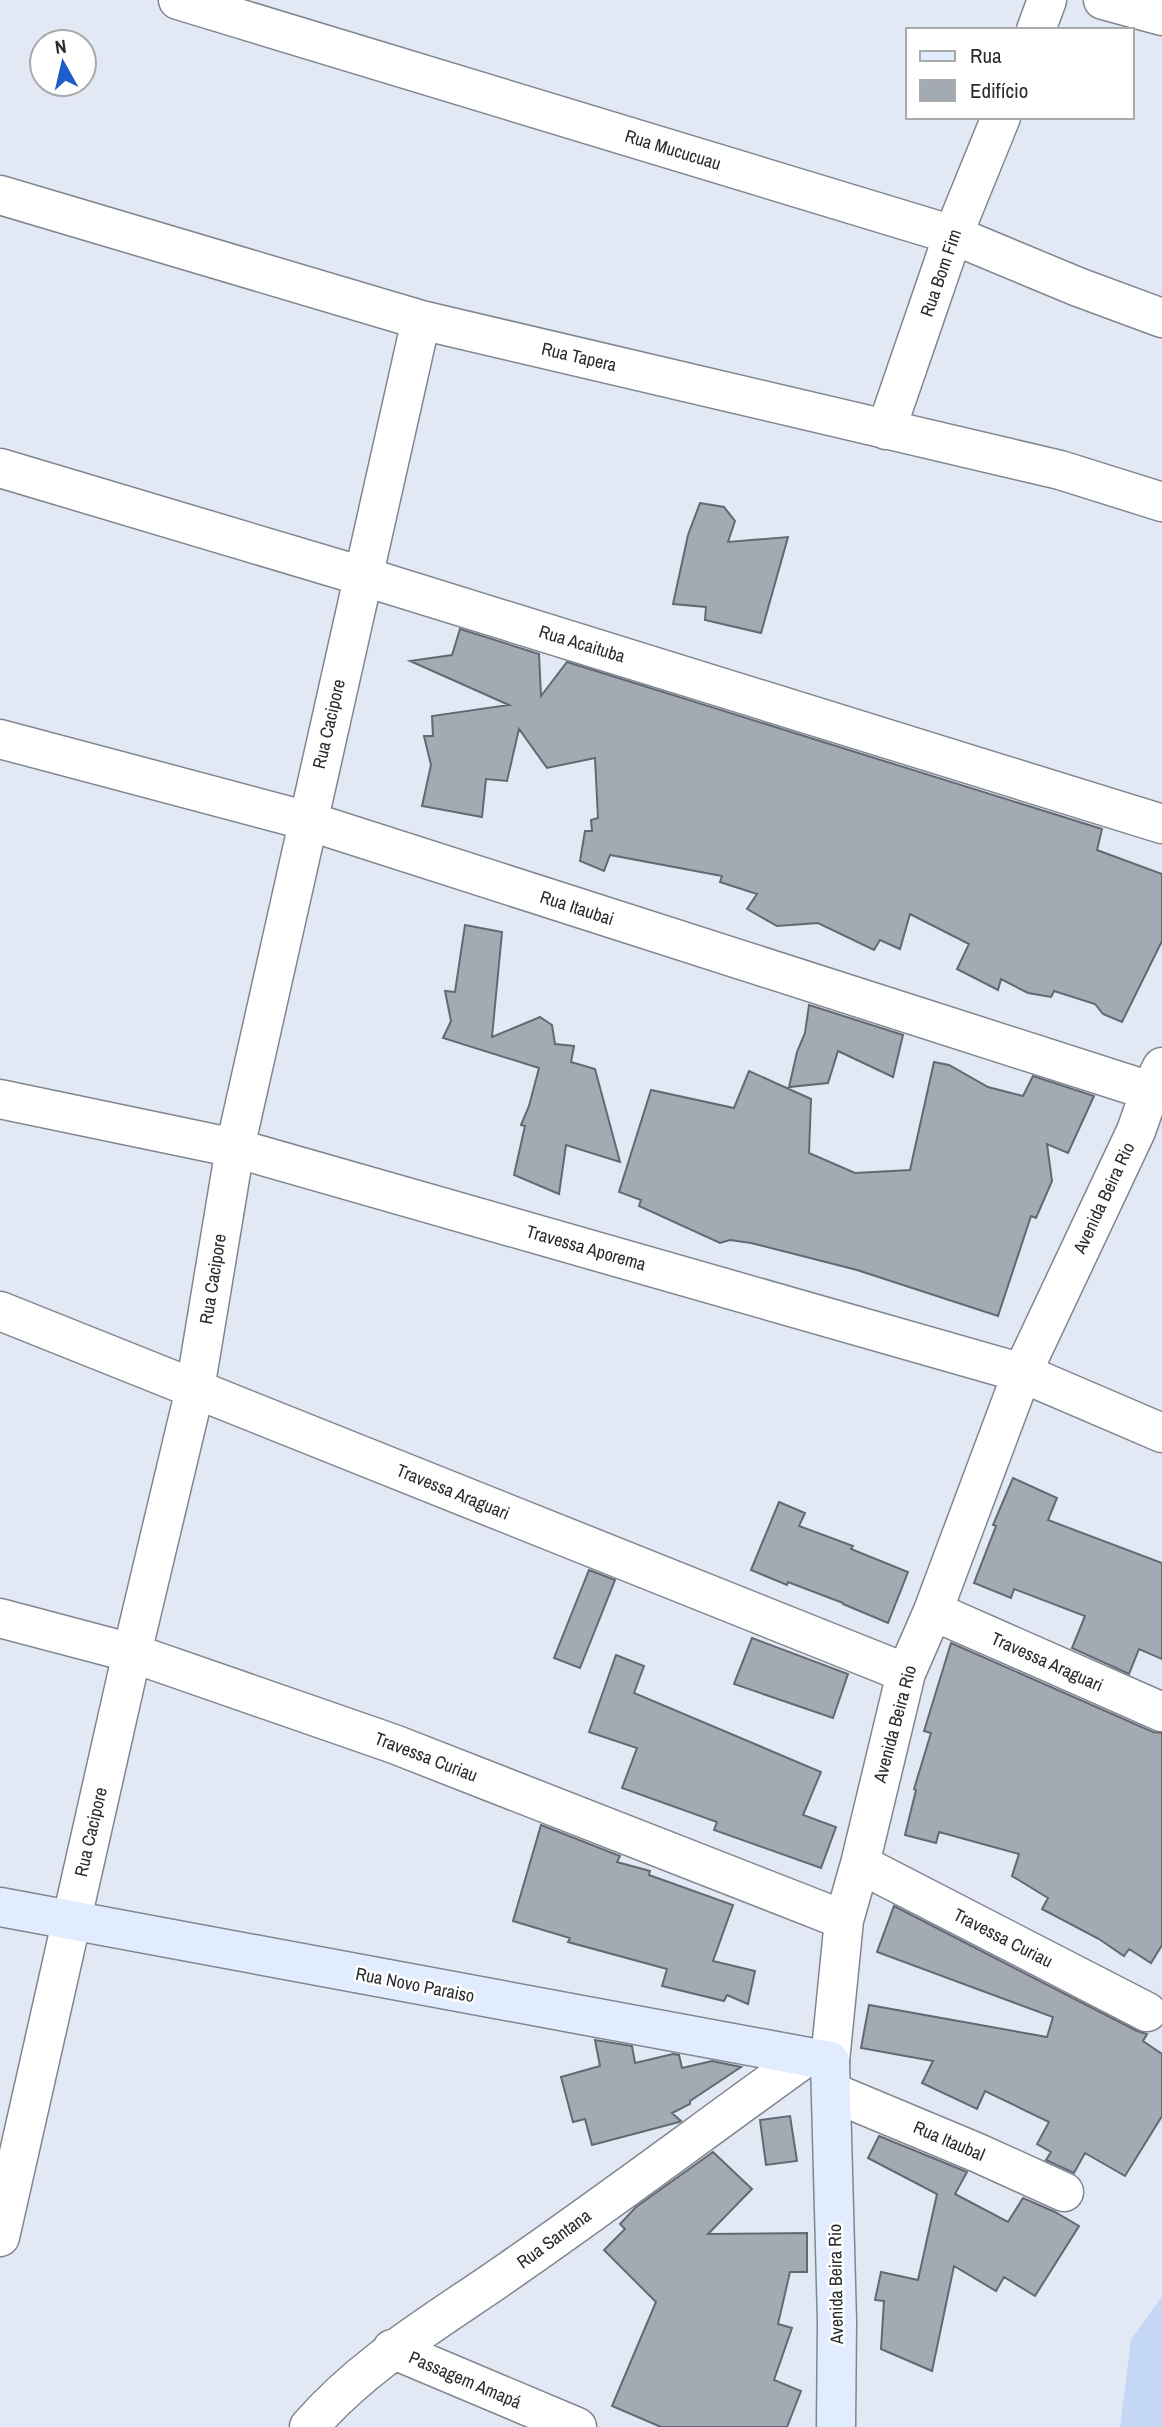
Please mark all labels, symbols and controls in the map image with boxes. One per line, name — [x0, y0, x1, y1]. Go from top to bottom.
north arrow — [28, 28, 98, 98]
legend — [906, 28, 1134, 119]
text: N — [53, 33, 68, 60]
text: Rua — [970, 41, 1002, 70]
text: Edifício — [970, 76, 1028, 105]
street label: Rua Mucucuau — [622, 123, 724, 176]
street label: Rua Bom Fim — [914, 226, 967, 320]
street label: Rua Tapera — [539, 336, 619, 377]
street label: Rua Acaituba — [536, 619, 628, 668]
street label: Rua Cacipore — [306, 677, 351, 771]
street label: Rua Itaubai — [537, 884, 617, 931]
street label: Avenida Beira Rio — [1066, 1138, 1140, 1259]
street label: Travessa Aporema — [523, 1219, 649, 1277]
street label: Rua Cacipore — [193, 1232, 232, 1326]
street label: Travessa Araguari — [393, 1457, 514, 1526]
street label: Travessa Araguari — [987, 1626, 1107, 1697]
street label: Avenida Beira Rio — [867, 1662, 922, 1786]
street label: Travessa Curiau — [371, 1725, 481, 1788]
street label: Rua Cacipore — [68, 1785, 113, 1879]
street label: Travessa Curiau — [949, 1902, 1057, 1973]
street label: Rua Novo Paraiso — [354, 1961, 477, 2008]
street label: Rua Itaubal — [910, 2114, 989, 2167]
street label: Rua Santana — [512, 2203, 596, 2274]
street label: Avenida Beira Rio — [822, 2224, 849, 2345]
street label: Passagem Amapá — [405, 2345, 525, 2414]

